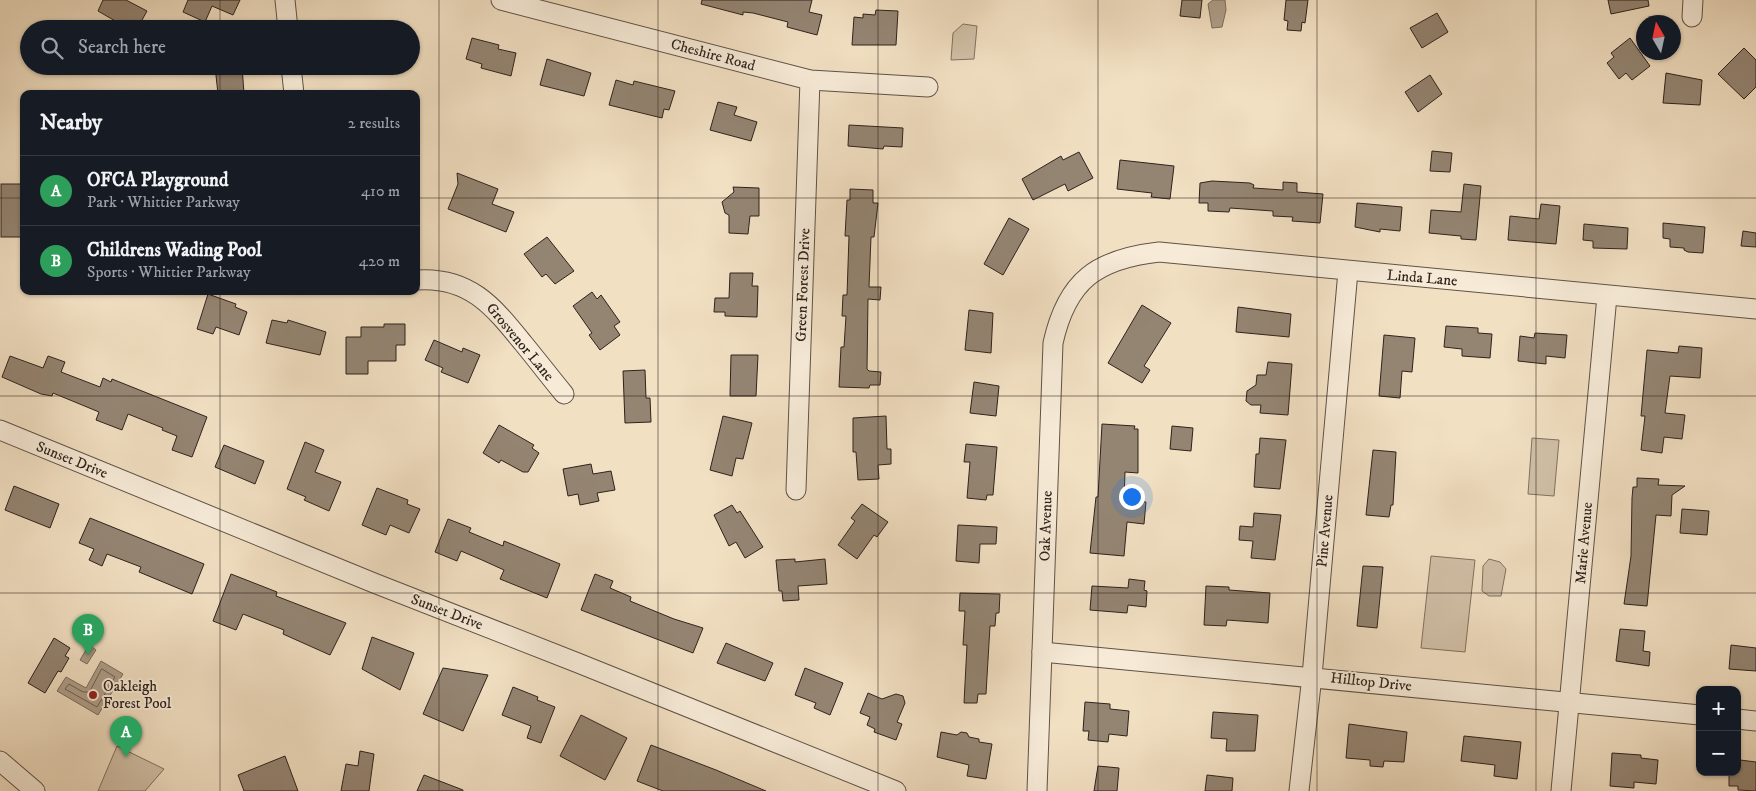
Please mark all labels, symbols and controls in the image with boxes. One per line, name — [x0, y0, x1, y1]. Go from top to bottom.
north arrow — [1636, 15, 1681, 60]
search box — [20, 20, 420, 75]
icon: search — [38, 34, 66, 62]
street label: Cheshire Road — [669, 35, 758, 76]
text: Search here — [78, 36, 166, 59]
text: Nearby — [40, 110, 102, 136]
text: 2 results — [348, 113, 400, 133]
text: OFCA Playground — [87, 169, 228, 192]
text: A — [51, 181, 61, 201]
text: 410 m — [361, 181, 400, 201]
text: Park · Whittier Parkway — [87, 192, 240, 212]
street label: Green Forest Drive — [792, 228, 814, 342]
text: Childrens Wading Pool — [87, 239, 262, 262]
text: B — [51, 251, 61, 271]
text: 420 m — [359, 251, 400, 271]
text: Sports · Whittier Parkway — [87, 262, 251, 282]
street label: Linda Lane — [1386, 265, 1458, 291]
street label: Grosvenor Lane — [482, 299, 558, 385]
street label: Sunset Drive — [33, 437, 111, 483]
your location — [1119, 484, 1145, 510]
street label: Oak Avenue — [1035, 490, 1057, 562]
street label: Pine Avenue — [1312, 494, 1338, 568]
street label: Marie Avenue — [1571, 501, 1597, 585]
street label: Sunset Drive — [408, 590, 486, 634]
pin: B — [72, 614, 104, 655]
street label: Hilltop Drive — [1329, 668, 1413, 696]
place label: Oakleigh Forest Pool — [103, 677, 172, 713]
map controls — [1696, 686, 1741, 776]
button: + — [1696, 686, 1741, 731]
marker: Oakleigh Forest Pool — [87, 689, 99, 701]
pin: A — [110, 716, 142, 757]
button: − — [1696, 731, 1741, 776]

